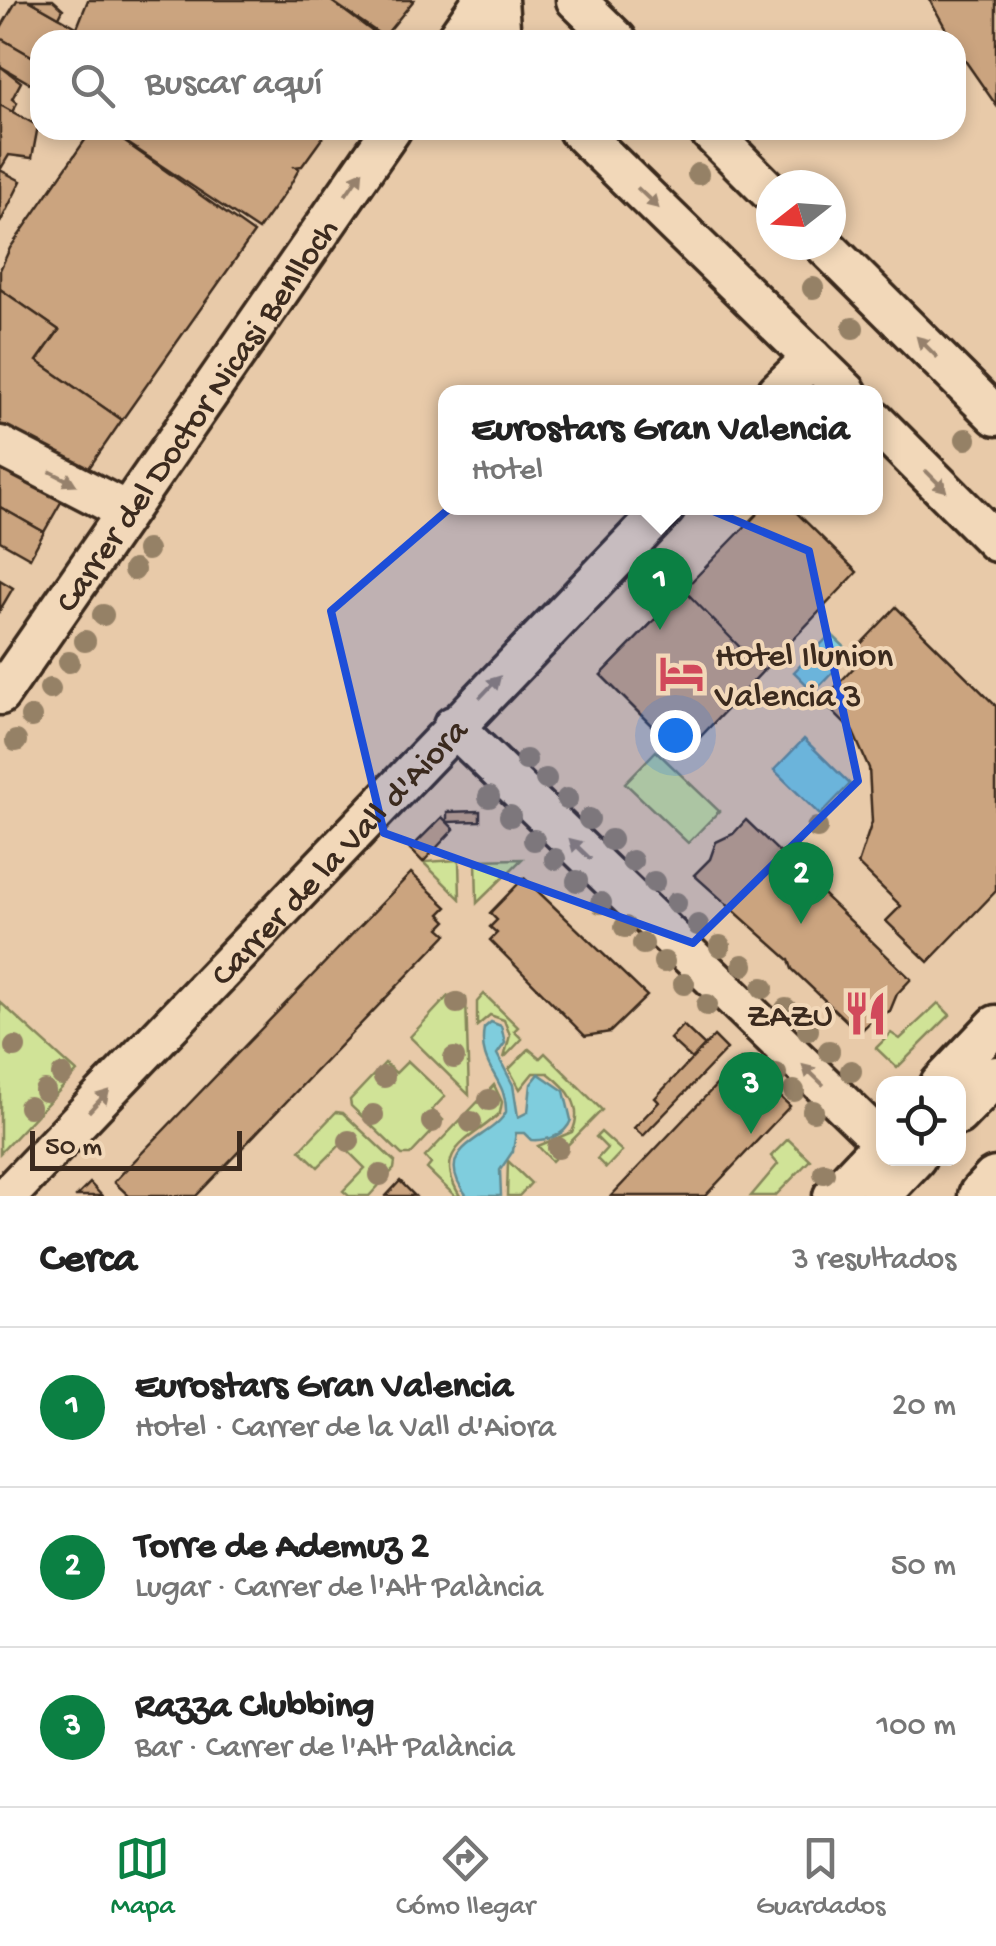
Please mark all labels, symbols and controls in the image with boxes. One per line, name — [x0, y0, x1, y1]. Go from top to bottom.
search box — [30, 30, 966, 140]
icon: search — [65, 58, 120, 113]
text: Buscar aquí — [145, 63, 323, 107]
one-way arrow — [344, 170, 363, 197]
north arrow — [756, 170, 846, 260]
one-way arrow — [636, 186, 660, 209]
street label: Carrer del Doctor Nicasi Benlloch — [49, 212, 350, 622]
one-way arrow — [915, 336, 939, 359]
popup — [438, 385, 883, 515]
text: Eurostars Gran Valencia — [472, 409, 849, 453]
text: Hotel — [472, 453, 543, 491]
one-way arrow — [49, 469, 78, 486]
one-way arrow — [923, 469, 947, 493]
pin: 1 — [628, 548, 692, 630]
place label: Hotel Ilunion Valencia 3 — [714, 638, 893, 719]
hotel icon: Hotel Ilunion Valencia 3 — [658, 649, 706, 697]
one-way arrow — [479, 675, 502, 699]
your location — [650, 710, 701, 761]
street label: Carrer de la Vall d'Aiora — [204, 711, 480, 997]
one-way arrow — [568, 838, 592, 861]
pin: 2 — [768, 842, 834, 924]
restaurant icon: ZAZU — [842, 989, 890, 1037]
place label: ZAZU — [747, 998, 833, 1039]
pin: 3 — [718, 1052, 784, 1134]
one-way arrow — [802, 1064, 826, 1087]
map controls — [876, 1076, 966, 1166]
button: locate — [876, 1076, 966, 1166]
one-way arrow — [86, 1089, 110, 1113]
scale bar — [30, 1126, 242, 1170]
text: 50 m — [45, 1132, 102, 1165]
text: Cerca — [40, 1237, 137, 1286]
text: 3 resultados — [792, 1242, 956, 1280]
text: Eurostars Gran Valencia — [135, 1366, 513, 1410]
text: 1 — [66, 1388, 79, 1426]
text: 20 m — [892, 1388, 956, 1426]
text: Hotel · Carrer de la Vall d'Aiora — [135, 1410, 556, 1448]
text: Torre de Ademuz 2 — [135, 1526, 429, 1570]
text: 2 — [65, 1548, 80, 1586]
text: 50 m — [891, 1548, 956, 1586]
text: Lugar · Carrer de l'Alt Palància — [135, 1570, 543, 1608]
text: Razza Clubbing — [135, 1686, 374, 1730]
text: 3 — [64, 1708, 81, 1746]
text: 100 m — [876, 1708, 956, 1746]
text: Bar · Carrer de l'Alt Palància — [135, 1730, 514, 1768]
tab: Mapa — [111, 1831, 175, 1924]
tab: Cómo llegar — [396, 1831, 535, 1924]
tab: Guardados — [756, 1831, 885, 1924]

